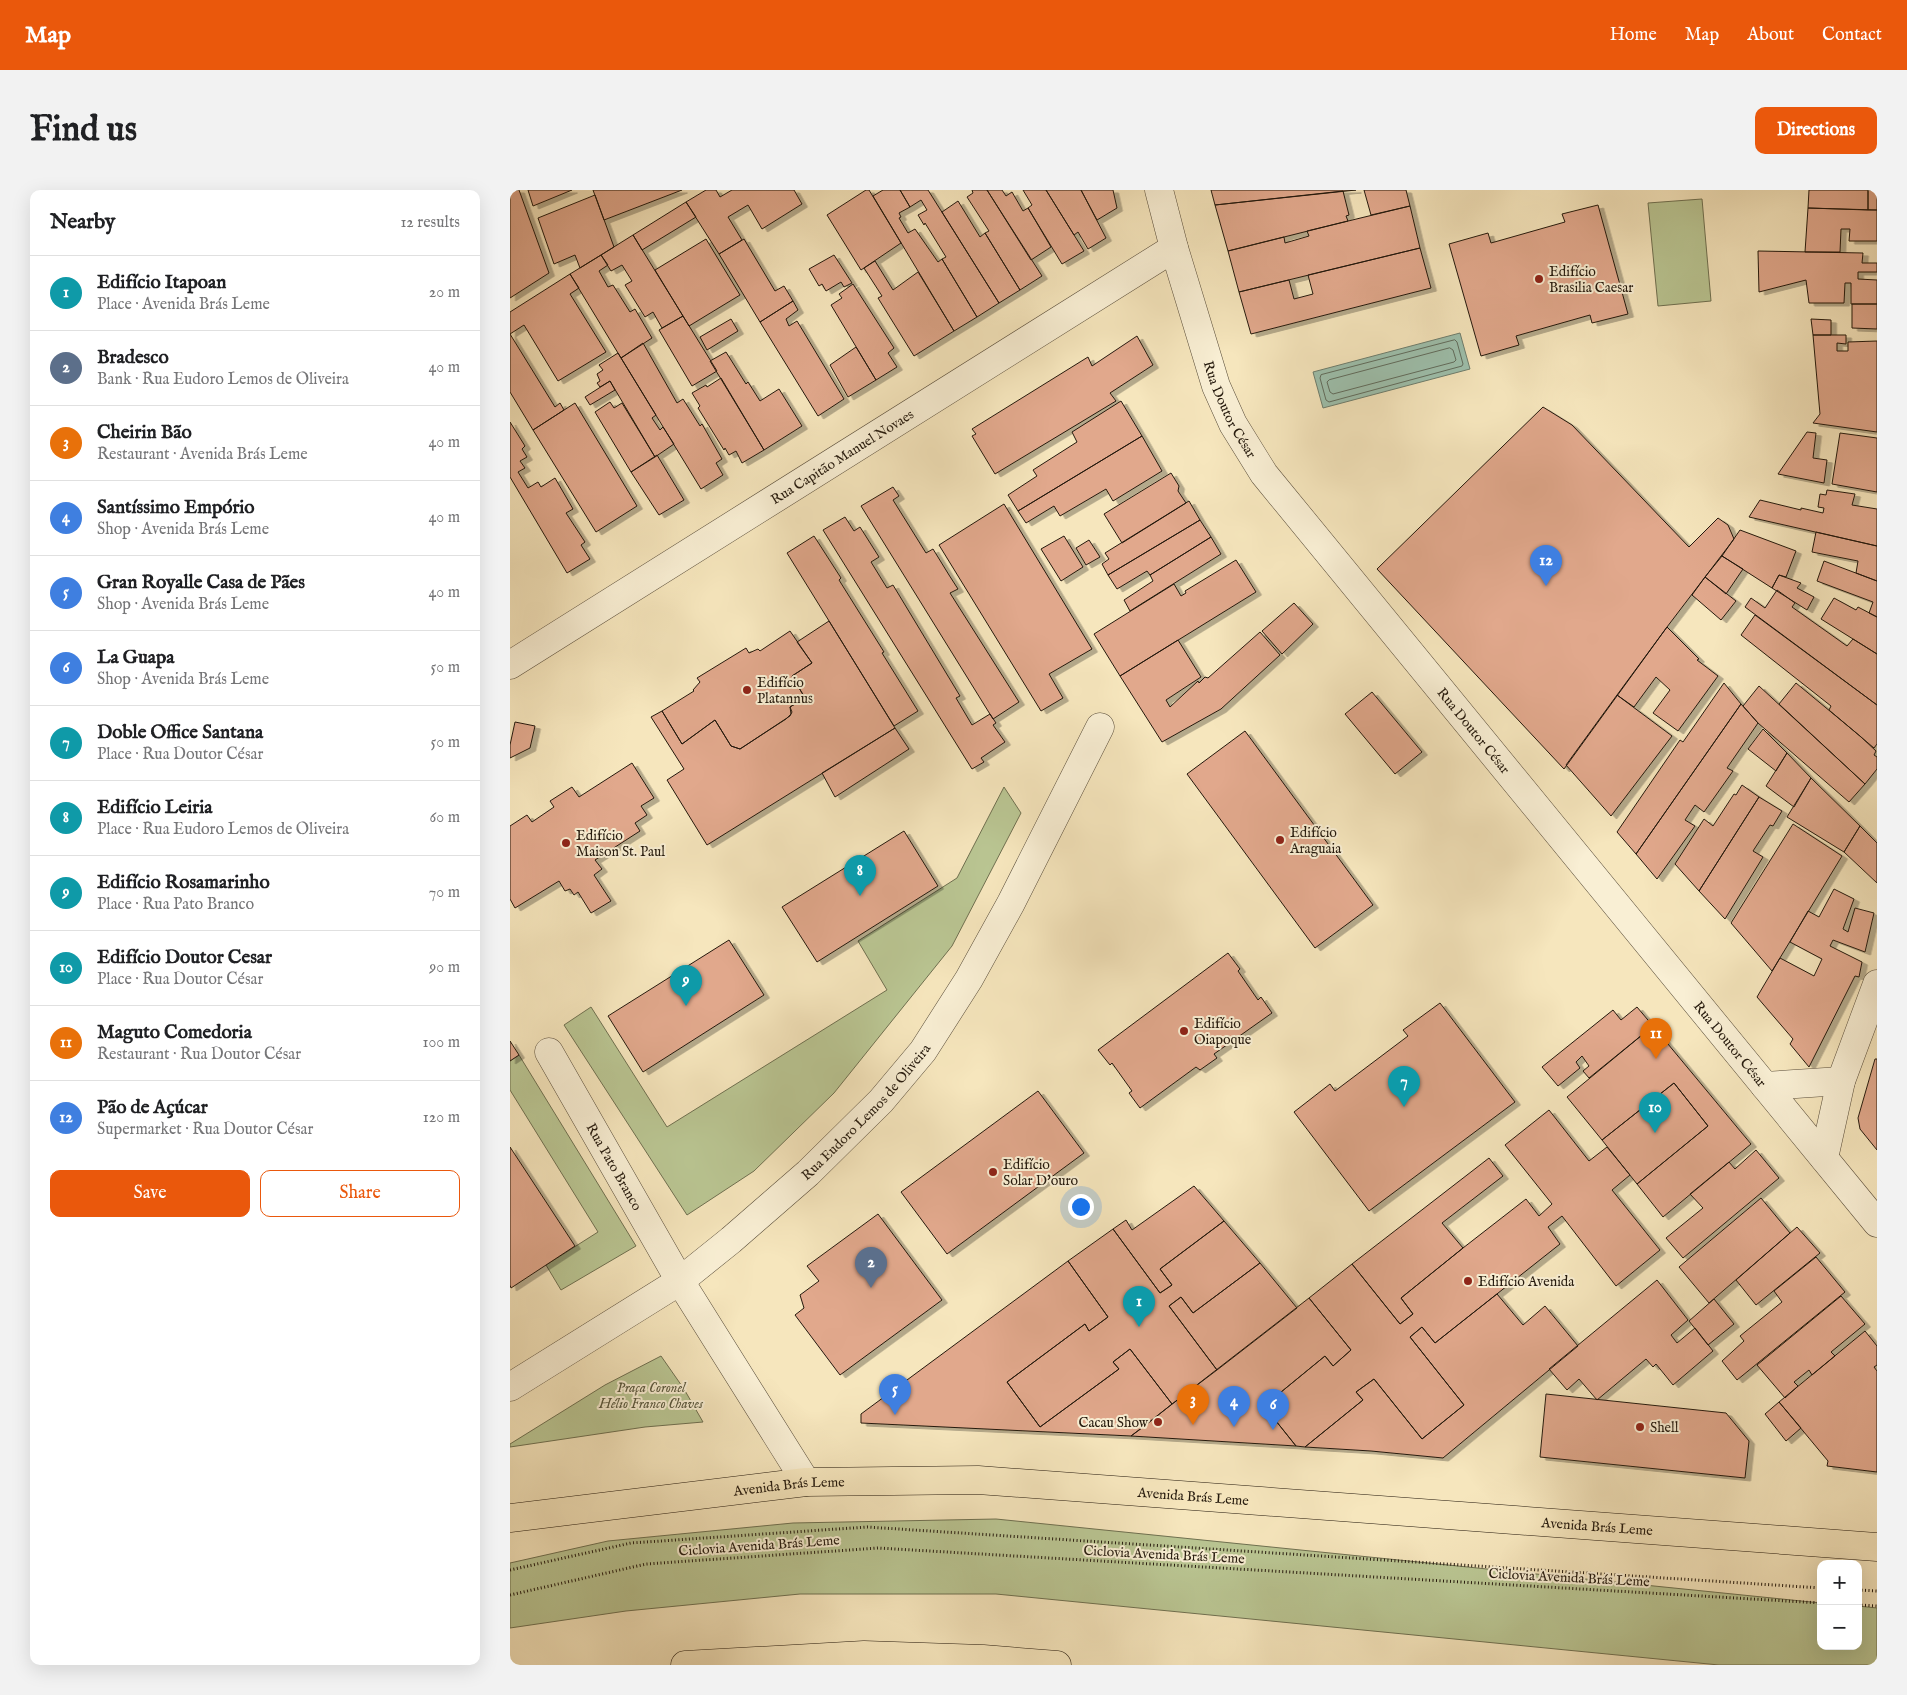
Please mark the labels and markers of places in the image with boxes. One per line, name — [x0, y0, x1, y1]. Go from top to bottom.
place label: Edifício Brasilia Caesar — [1549, 263, 1633, 297]
marker: Edifício Brasilia Caesar — [1533, 273, 1545, 285]
pin: 12 — [1530, 545, 1562, 586]
place label: Edifício Platannus — [757, 674, 813, 708]
marker: Edifício Platannus — [741, 684, 753, 696]
place label: Edifício Araguaia — [1289, 824, 1342, 858]
place label: Edifício Maison St. Paul — [576, 827, 665, 861]
marker: Edifício Araguaia — [1274, 834, 1286, 846]
marker: Edifício Maison St. Paul — [560, 837, 572, 849]
pin: 8 — [844, 855, 876, 896]
pin: 9 — [670, 965, 702, 1006]
place label: Edifício Oiapoque — [1194, 1015, 1252, 1049]
pin: 11 — [1640, 1018, 1672, 1059]
marker: Edifício Oiapoque — [1178, 1025, 1190, 1037]
pin: 7 — [1388, 1066, 1420, 1107]
pin: 10 — [1639, 1092, 1671, 1133]
place label: Edifício Solar D'ouro — [1003, 1156, 1079, 1190]
marker: Edifício Solar D'ouro — [987, 1166, 999, 1178]
pin: 2 — [855, 1247, 887, 1288]
place label: Edifício Avenida — [1478, 1273, 1575, 1291]
marker: Edifício Avenida — [1462, 1275, 1474, 1287]
pin: 1 — [1123, 1286, 1155, 1327]
pin: 5 — [879, 1374, 911, 1415]
pin: 3 — [1177, 1384, 1209, 1425]
pin: 4 — [1218, 1386, 1250, 1427]
pin: 6 — [1257, 1389, 1289, 1430]
place label: Cacau Show — [1078, 1414, 1149, 1432]
marker: Cacau Show — [1152, 1416, 1164, 1428]
place label: Shell — [1650, 1419, 1679, 1437]
marker: Shell — [1634, 1421, 1646, 1433]

